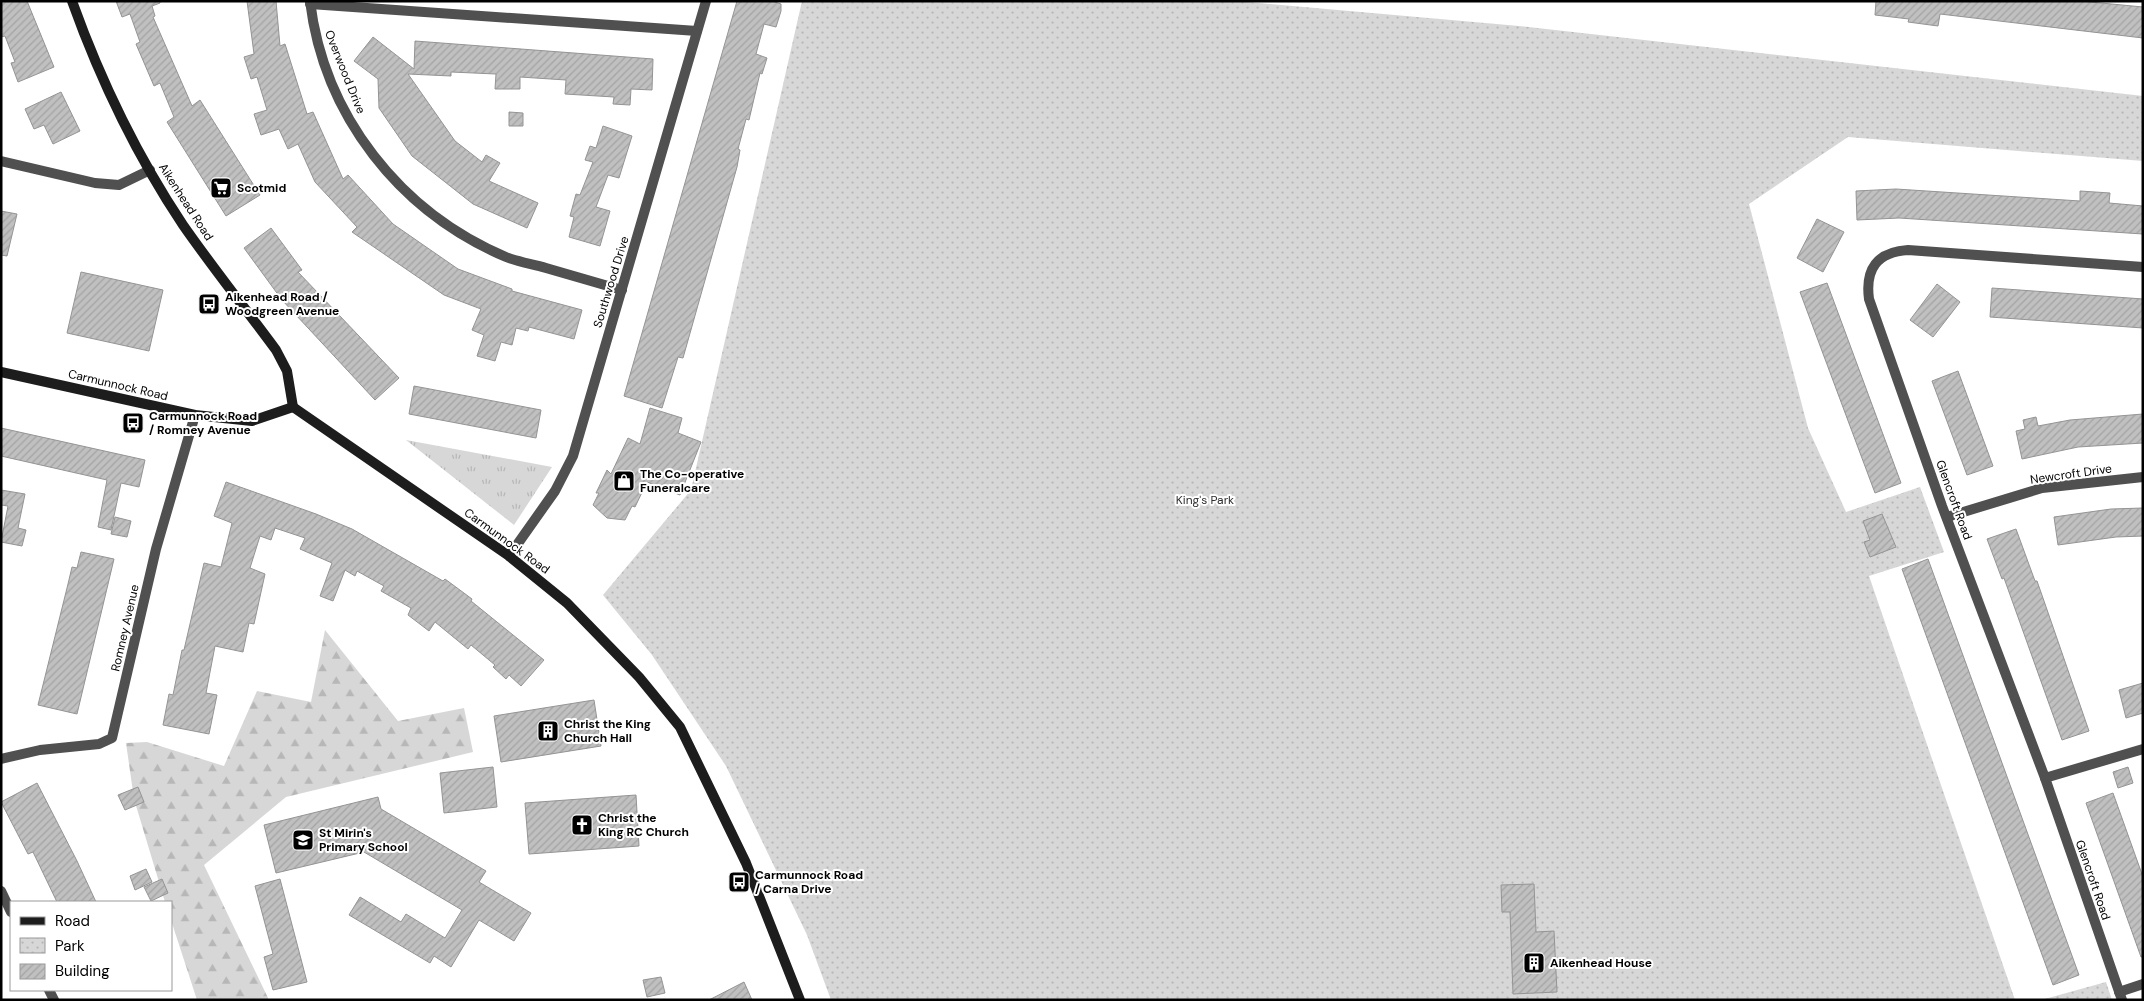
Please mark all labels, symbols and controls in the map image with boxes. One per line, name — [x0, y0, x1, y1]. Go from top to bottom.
street label: Overwood Drive — [321, 28, 369, 116]
street label: Aikenhead Road — [155, 160, 217, 244]
supermarket icon: Scotmid — [209, 176, 233, 200]
place label: Scotmid — [237, 180, 286, 196]
street label: Southwood Drive — [589, 234, 633, 330]
place label: Aikenhead Road / Woodgreen Avenue — [225, 289, 339, 319]
bus stop icon: Aikenhead Road / Woodgreen Avenue — [197, 292, 221, 316]
street label: Carmunnock Road — [66, 366, 170, 404]
place label: Carmunnock Road / Romney Avenue — [149, 408, 257, 438]
bus stop icon: Carmunnock Road / Romney Avenue — [121, 411, 145, 435]
street label: Glencroft Road — [1932, 458, 1976, 542]
street label: Newcroft Drive — [2029, 460, 2113, 488]
place label: The Co-operative Funeralcare — [640, 466, 744, 496]
shop icon: The Co-operative Funeralcare — [612, 469, 636, 493]
park label: King's Park — [1176, 492, 1234, 508]
street label: Carmunnock Road — [461, 505, 553, 577]
street label: Romney Avenue — [107, 583, 143, 673]
place label: Christ the King Church Hall — [564, 716, 651, 746]
building icon: Christ the King Church Hall — [536, 719, 560, 743]
place label: Christ the King RC Church — [598, 810, 689, 840]
church icon: Christ the King RC Church — [570, 813, 594, 837]
place label: St Mirin's Primary School — [319, 825, 408, 855]
school or university icon: St Mirin's Primary School — [291, 828, 315, 852]
street label: Glencroft Road — [2072, 838, 2114, 922]
place label: Carmunnock Road / Carna Drive — [755, 867, 863, 897]
bus stop icon: Carmunnock Road / Carna Drive — [727, 870, 751, 894]
legend — [10, 901, 172, 991]
text: Road — [55, 911, 90, 931]
text: Park — [55, 936, 85, 956]
building icon: Aikenhead House — [1522, 951, 1546, 975]
place label: Aikenhead House — [1550, 955, 1652, 971]
text: Building — [55, 961, 110, 981]

